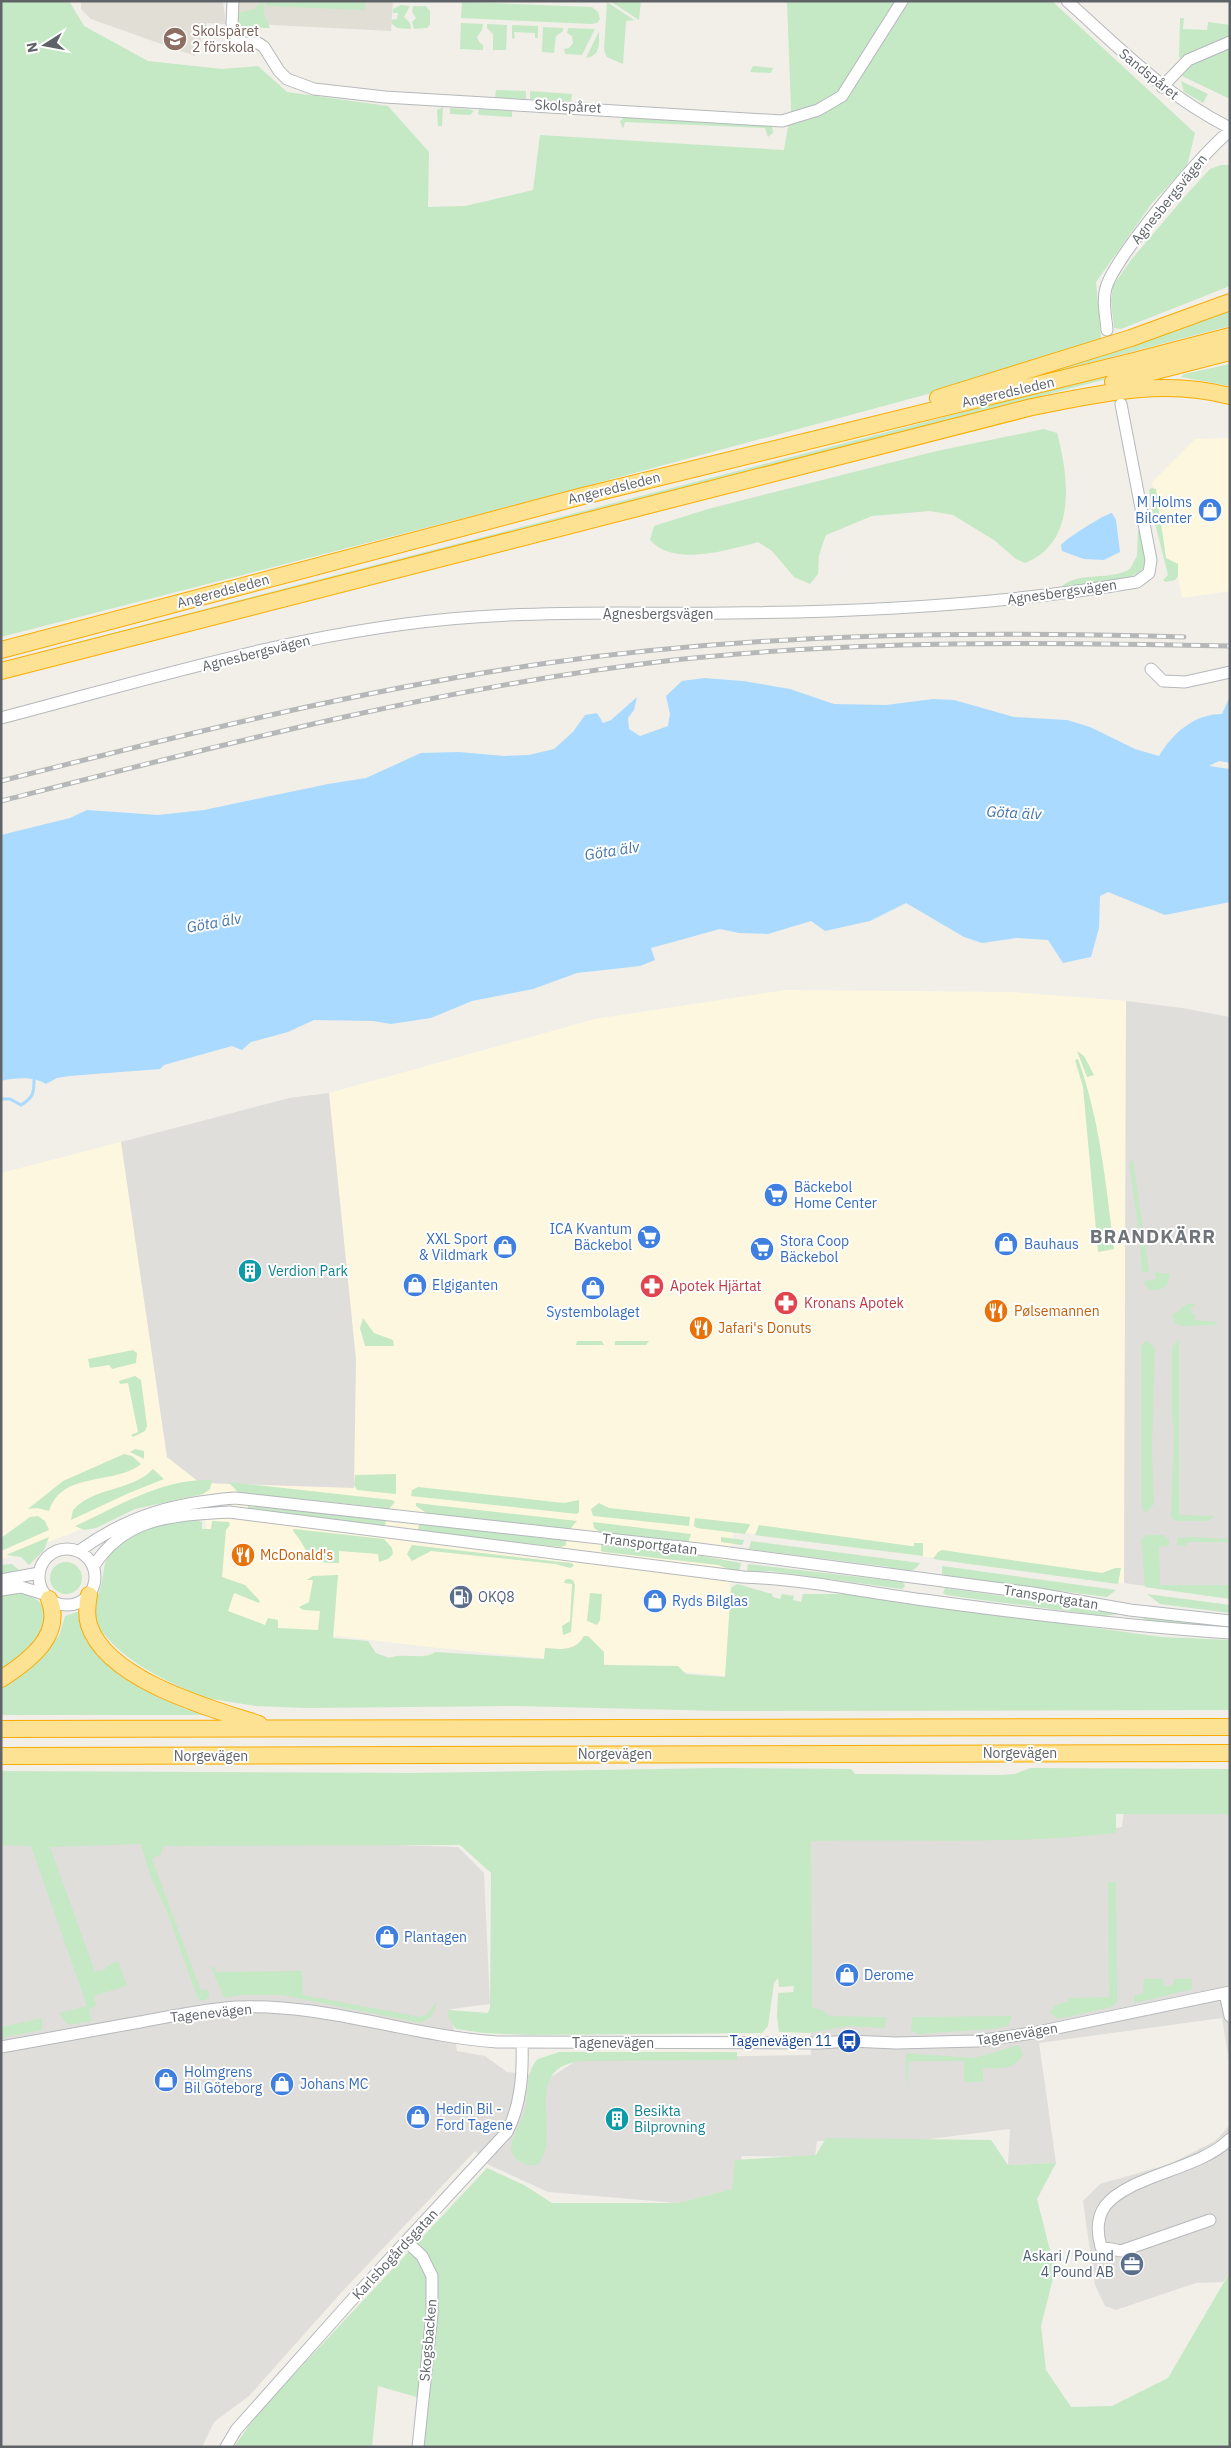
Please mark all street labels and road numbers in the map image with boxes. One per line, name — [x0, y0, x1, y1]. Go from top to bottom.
street label: Sandspåret — [1115, 44, 1183, 104]
street label: Skolspåret — [534, 95, 602, 117]
street label: Agnesbergsvägen — [1127, 150, 1211, 248]
street label: Angeredsleden — [960, 373, 1056, 411]
street label: Angeredsleden — [566, 468, 662, 508]
street label: Angeredsleden — [175, 570, 271, 612]
street label: Agnesbergsvägen — [1006, 575, 1118, 609]
street label: Agnesbergsvägen — [603, 605, 713, 623]
street label: Agnesbergsvägen — [200, 631, 312, 675]
street label: Transportgatan — [601, 1529, 699, 1559]
street label: Transportgatan — [1002, 1581, 1100, 1613]
street label: Norgevägen — [983, 1744, 1057, 1762]
street label: Norgevägen — [578, 1745, 652, 1763]
street label: Norgevägen — [174, 1747, 248, 1765]
street label: Tagenevägen — [169, 2000, 253, 2026]
street label: Tagenevägen — [975, 2019, 1059, 2049]
street label: Tagenevägen — [572, 2034, 654, 2052]
street label: Karlsbogårdsgatan — [348, 2205, 442, 2303]
street label: Skogsbacken — [415, 2298, 441, 2382]

